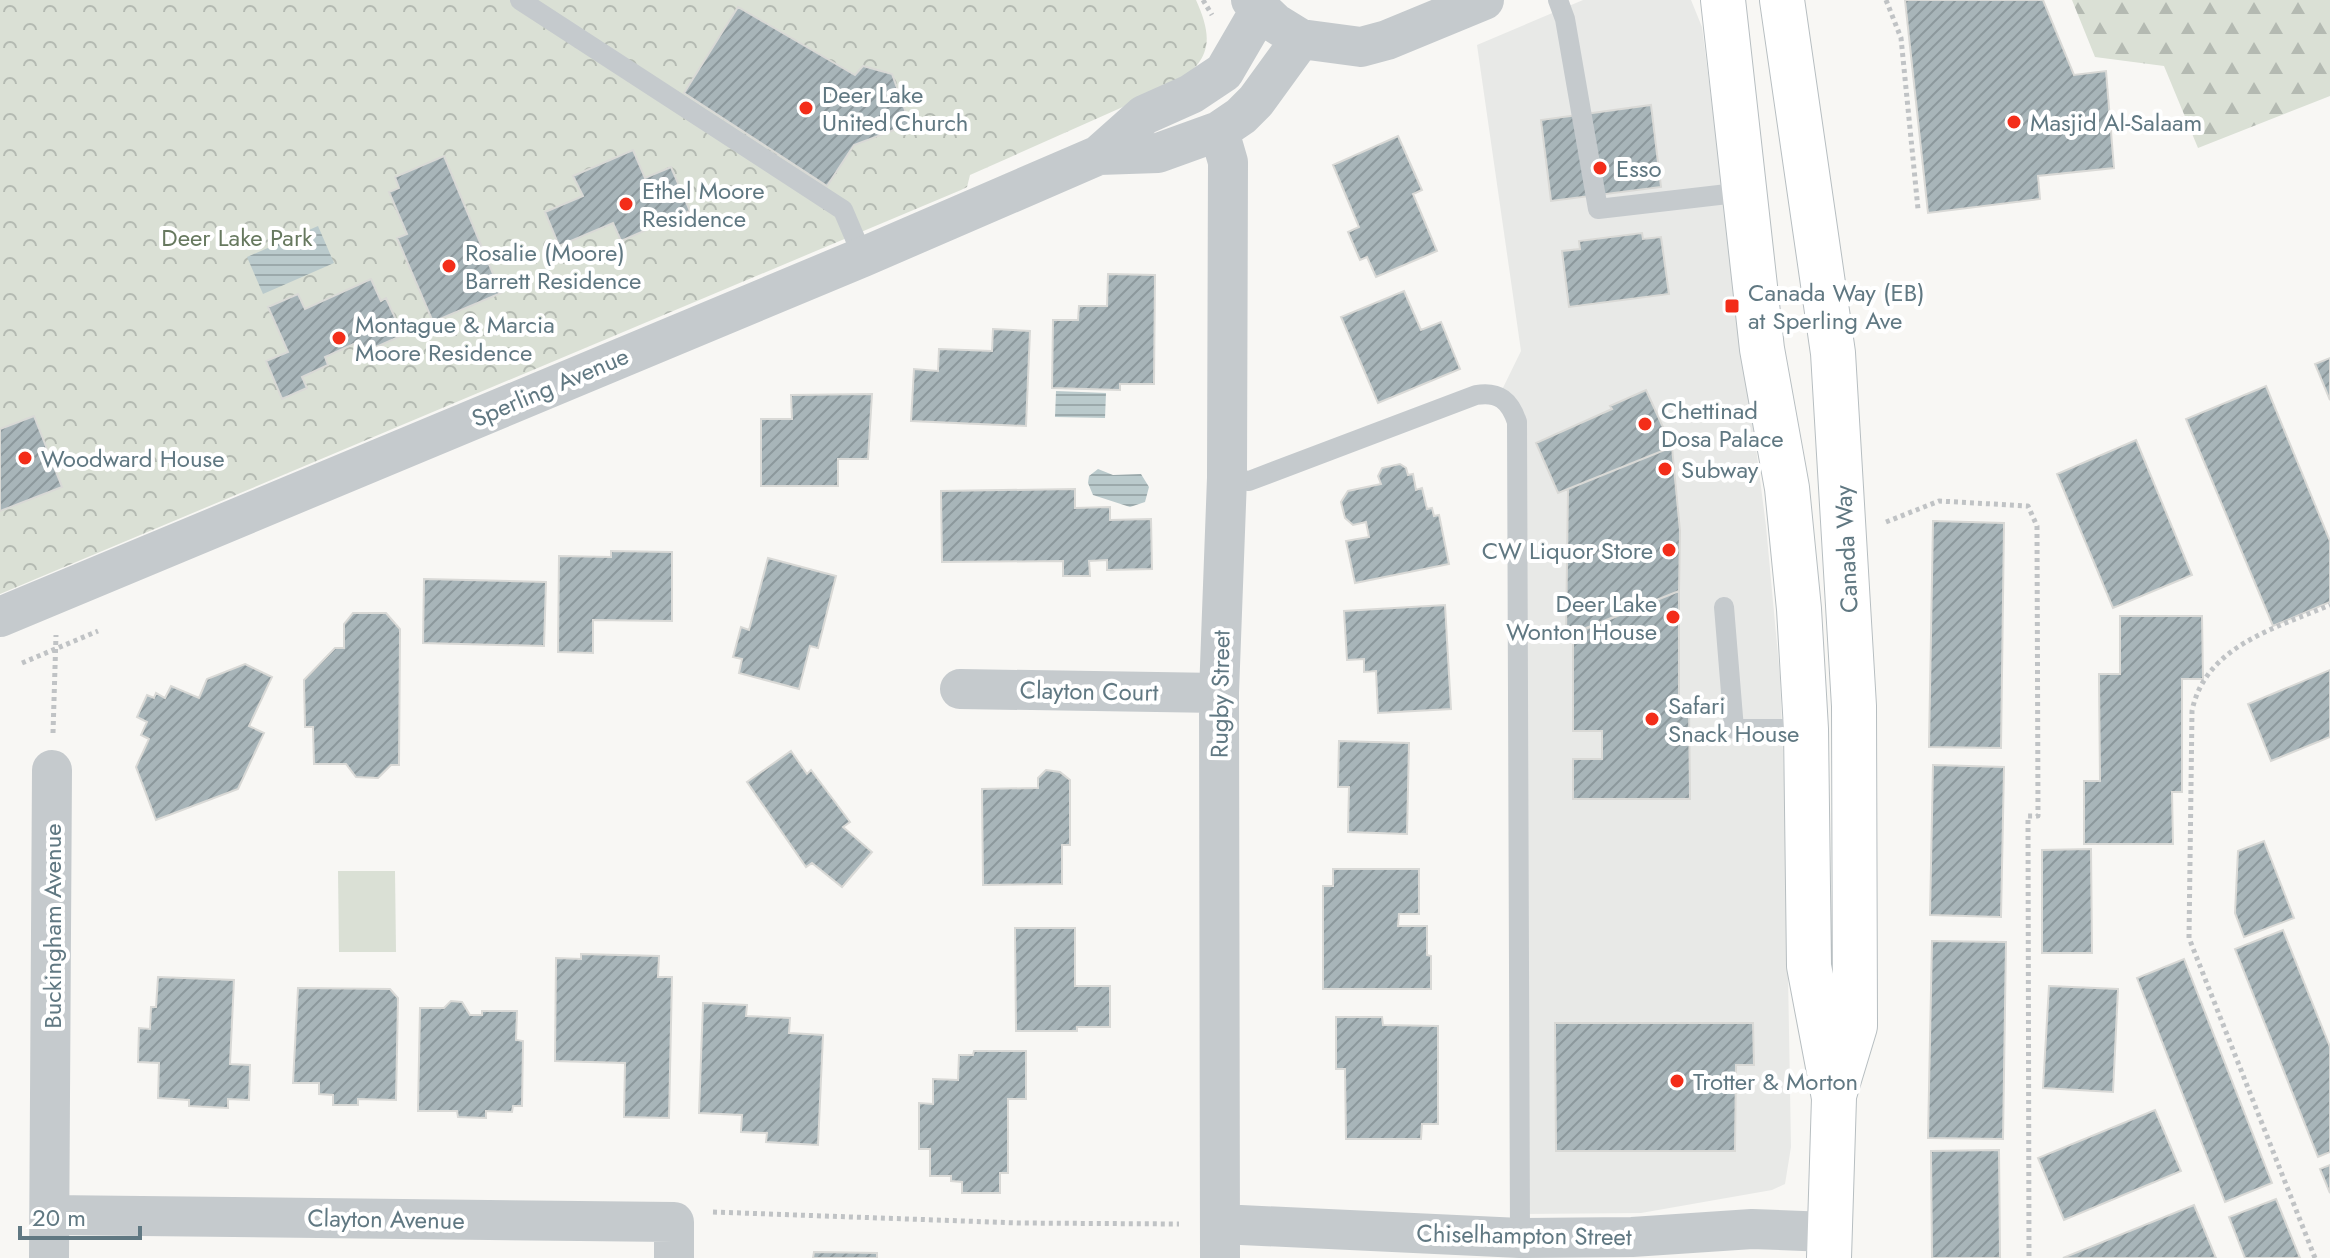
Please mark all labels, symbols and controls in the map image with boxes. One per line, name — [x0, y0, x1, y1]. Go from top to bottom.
place label: Deer Lake United Church — [822, 77, 968, 140]
marker: Deer Lake United Church — [797, 99, 815, 117]
place label: Masjid Al-Salaam — [2030, 105, 2202, 140]
marker: Masjid Al-Salaam — [2005, 113, 2023, 131]
place label: Esso — [1616, 151, 1662, 186]
marker: Esso — [1591, 159, 1609, 177]
place label: Ethel Moore Residence — [642, 173, 765, 236]
marker: Ethel Moore Residence — [617, 195, 635, 213]
park label: Deer Lake Park — [161, 220, 313, 255]
place label: Rosalie (Moore) Barrett Residence — [465, 235, 641, 298]
marker: Rosalie (Moore) Barrett Residence — [440, 257, 458, 275]
place label: Canada Way (EB) at Sperling Ave — [1748, 275, 1925, 338]
marker: Canada Way (EB) at Sperling Ave — [1723, 297, 1741, 315]
place label: Montague & Marcia Moore Residence — [355, 307, 555, 370]
marker: Montague & Marcia Moore Residence — [330, 329, 348, 347]
street label: Sperling Avenue — [466, 338, 634, 436]
place label: Chettinad Dosa Palace — [1661, 393, 1784, 456]
marker: Chettinad Dosa Palace — [1636, 415, 1654, 433]
place label: Woodward House — [41, 441, 225, 476]
marker: Woodward House — [16, 449, 34, 467]
place label: Subway — [1681, 452, 1759, 487]
marker: Subway — [1656, 460, 1674, 478]
street label: Canada Way — [1825, 484, 1867, 614]
place label: CW Liquor Store — [1482, 533, 1653, 568]
marker: CW Liquor Store — [1660, 541, 1678, 559]
place label: Deer Lake Wonton House — [1506, 586, 1657, 649]
marker: Deer Lake Wonton House — [1664, 608, 1682, 626]
street label: Rugby Street — [1201, 629, 1239, 758]
street label: Clayton Court — [1019, 672, 1159, 710]
place label: Safari Snack House — [1668, 688, 1799, 751]
marker: Safari Snack House — [1643, 710, 1661, 728]
street label: Buckingham Avenue — [35, 823, 70, 1029]
place label: Trotter & Morton — [1693, 1064, 1858, 1099]
marker: Trotter & Morton — [1668, 1072, 1686, 1090]
scale bar — [20, 1190, 140, 1240]
text: 20 m — [32, 1200, 86, 1235]
street label: Clayton Avenue — [307, 1200, 465, 1238]
street label: Chiselhampton Street — [1416, 1216, 1632, 1254]

